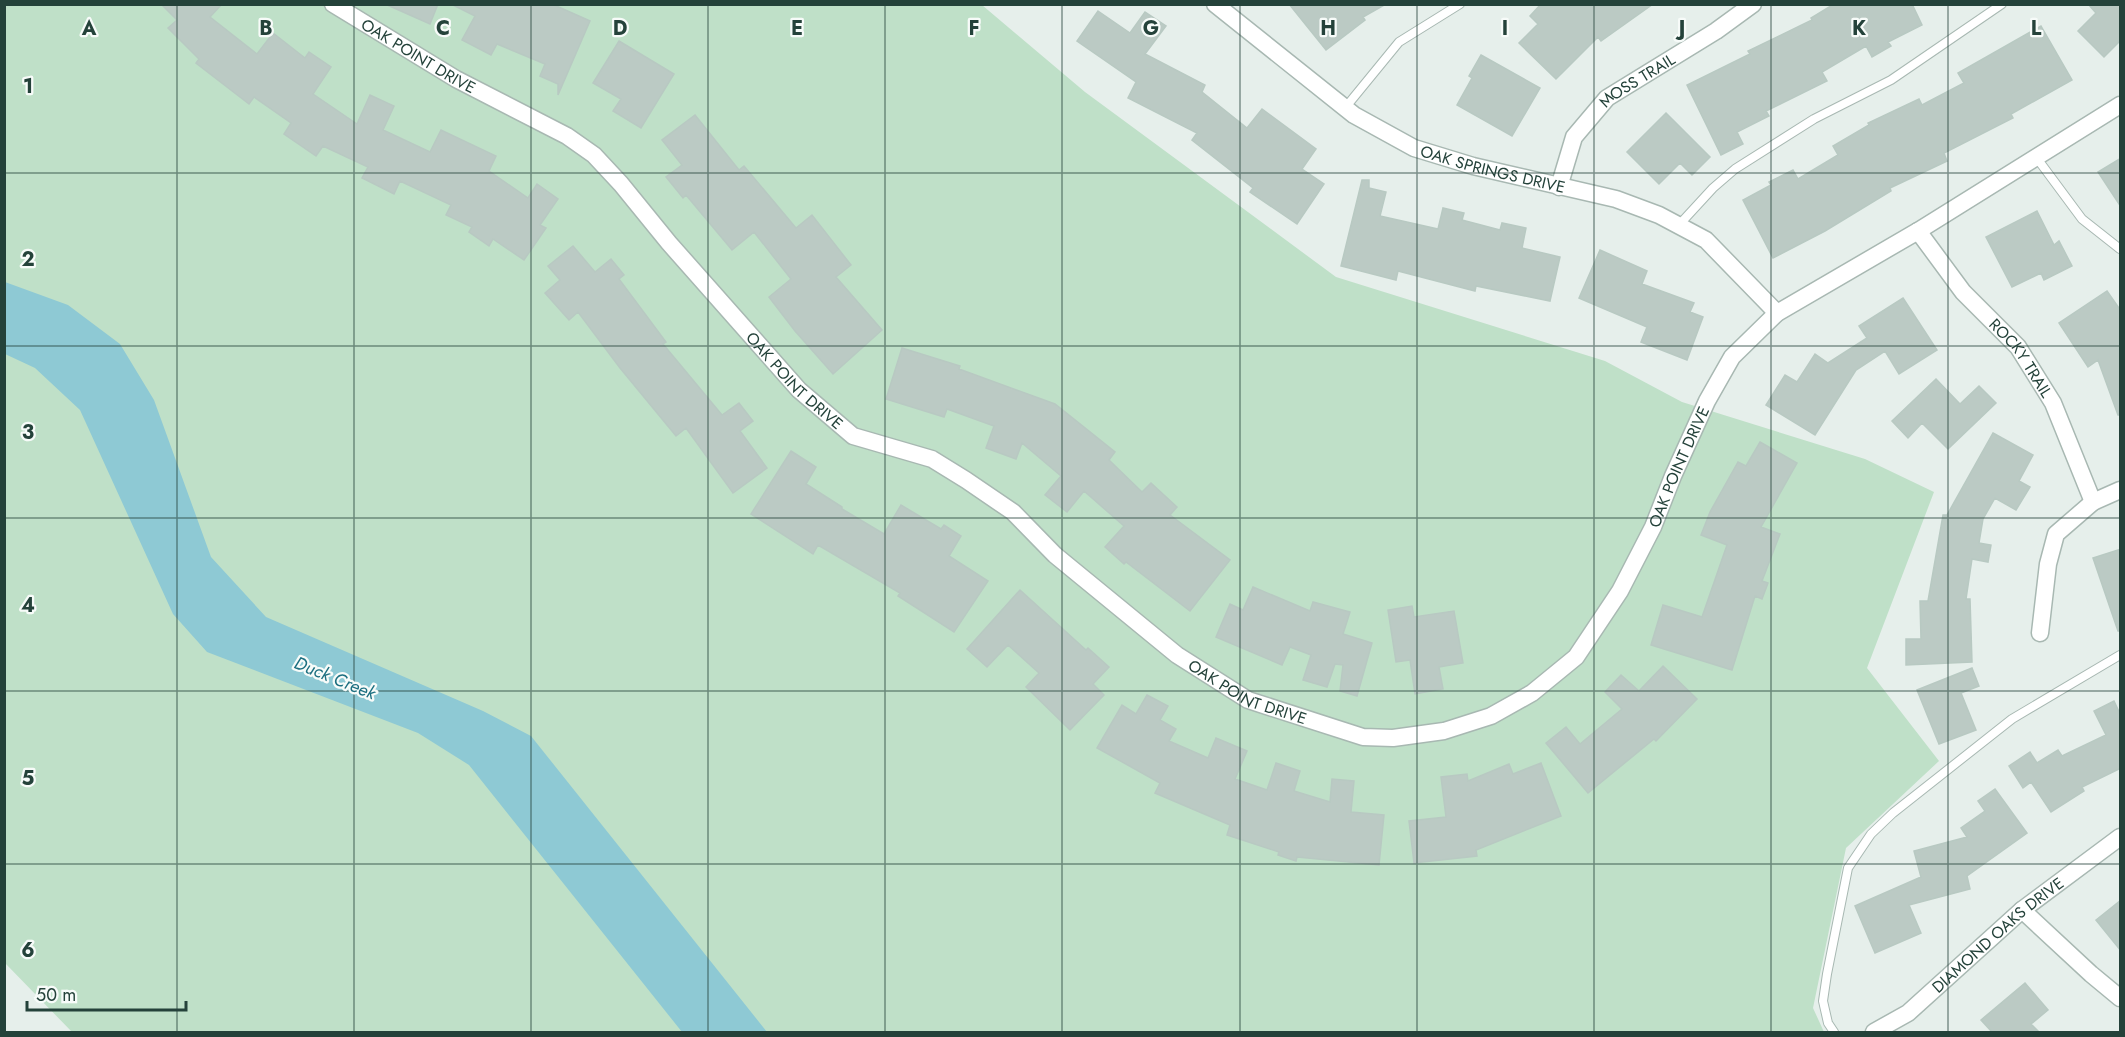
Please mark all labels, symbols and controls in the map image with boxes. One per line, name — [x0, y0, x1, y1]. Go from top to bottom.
street label: OAK POINT DRIVE — [357, 13, 480, 99]
text: A — [81, 14, 97, 43]
text: B — [259, 14, 273, 43]
text: C — [436, 14, 450, 43]
text: D — [613, 14, 627, 43]
text: E — [791, 14, 803, 43]
text: F — [968, 14, 980, 43]
text: G — [1143, 14, 1159, 43]
text: H — [1320, 14, 1336, 43]
text: I — [1502, 14, 1508, 43]
text: J — [1675, 14, 1685, 43]
text: K — [1852, 14, 1866, 43]
text: L — [2031, 14, 2042, 43]
street label: MOSS TRAIL — [1593, 47, 1680, 112]
text: 1 — [23, 72, 33, 101]
street label: OAK SPRINGS DRIVE — [1418, 140, 1567, 199]
text: 2 — [21, 245, 35, 274]
street label: ROCKY TRAIL — [1984, 313, 2058, 403]
street label: OAK POINT DRIVE — [741, 327, 848, 435]
street label: OAK POINT DRIVE — [1643, 403, 1715, 531]
text: 3 — [22, 418, 34, 447]
text: 4 — [21, 591, 35, 620]
water label: Duck Creek — [290, 650, 381, 707]
street label: OAK POINT DRIVE — [1184, 654, 1310, 730]
text: 5 — [22, 764, 35, 793]
street label: DIAMOND OAKS DRIVE — [1927, 872, 2069, 998]
text: 6 — [21, 936, 35, 965]
scale bar — [27, 974, 186, 1012]
text: 50 m — [36, 982, 76, 1008]

